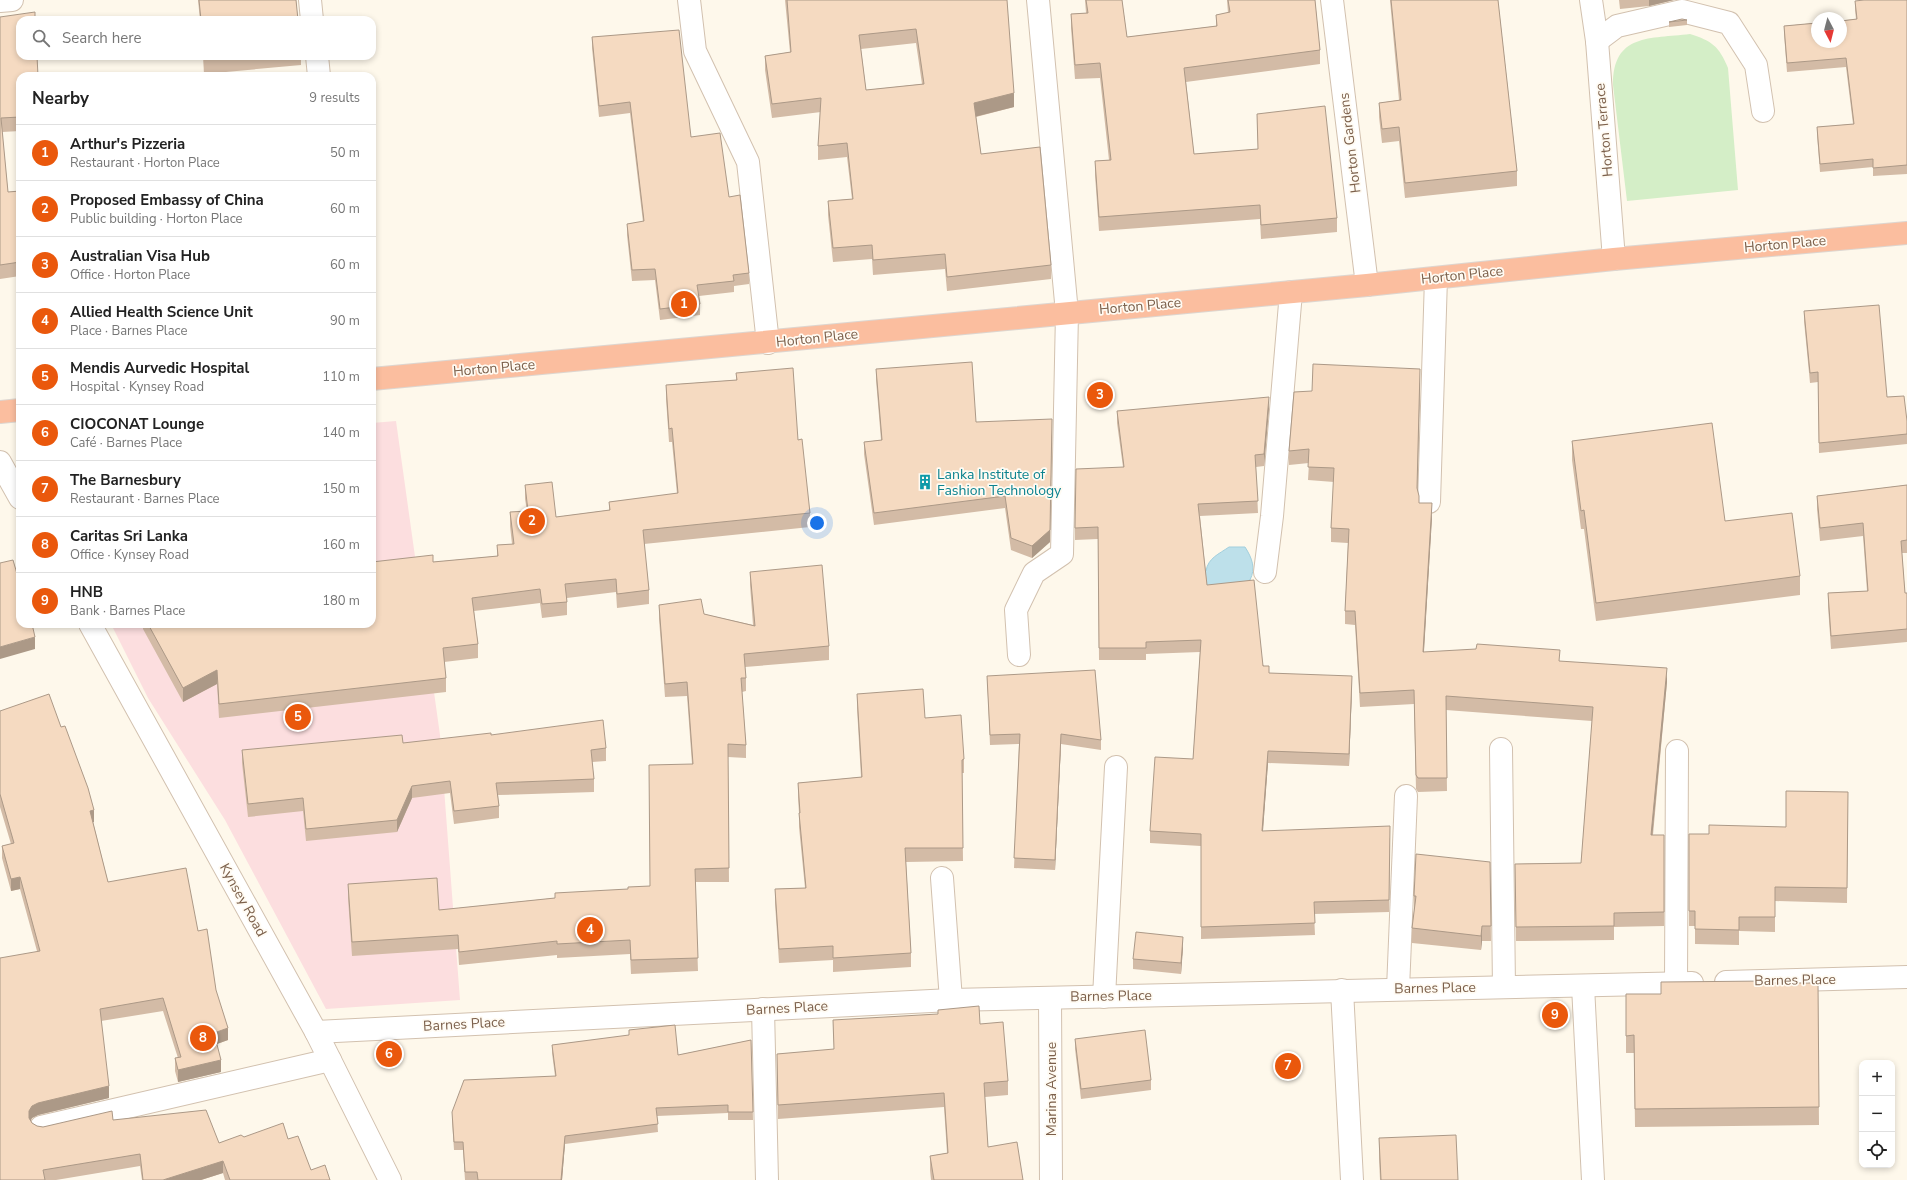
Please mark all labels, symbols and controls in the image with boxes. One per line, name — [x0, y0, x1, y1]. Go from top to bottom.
north arrow — [1811, 12, 1847, 48]
search box — [16, 16, 376, 60]
icon: search — [30, 27, 52, 49]
text: Search here — [62, 28, 142, 48]
street label: Horton Terrace — [1590, 82, 1618, 178]
text: Nearby — [32, 87, 89, 110]
text: 9 results — [309, 89, 360, 107]
street label: Horton Gardens — [1334, 92, 1366, 194]
text: Arthur's Pizzeria — [70, 134, 185, 154]
text: 1 — [41, 144, 49, 162]
text: 50 m — [330, 144, 360, 162]
text: Restaurant · Horton Place — [70, 154, 220, 172]
text: Proposed Embassy of China — [70, 190, 264, 210]
text: 2 — [41, 200, 49, 218]
text: 60 m — [330, 200, 360, 218]
text: Public building · Horton Place — [70, 210, 242, 228]
street label: Horton Place — [1743, 231, 1827, 257]
text: Australian Visa Hub — [70, 246, 210, 266]
text: 3 — [41, 256, 49, 274]
text: 60 m — [330, 256, 360, 274]
street label: Horton Place — [1420, 261, 1504, 289]
text: Office · Horton Place — [70, 266, 190, 284]
pin: 1 — [671, 289, 697, 319]
street label: Horton Place — [1098, 293, 1182, 319]
text: Allied Health Science Unit — [70, 302, 253, 322]
text: 4 — [41, 312, 49, 330]
text: 90 m — [330, 312, 360, 330]
text: Place · Barnes Place — [70, 322, 187, 340]
street label: Horton Place — [775, 324, 859, 352]
street label: Horton Place — [452, 355, 536, 381]
text: Mendis Aurvedic Hospital — [70, 358, 249, 378]
text: 5 — [41, 368, 49, 386]
text: 110 m — [322, 368, 360, 386]
text: Hospital · Kynsey Road — [70, 378, 204, 396]
pin: 3 — [1087, 380, 1113, 410]
text: CIOCONAT Lounge — [70, 414, 204, 434]
text: 6 — [41, 424, 49, 442]
text: 140 m — [322, 424, 360, 442]
text: Café · Barnes Place — [70, 434, 182, 452]
place label: Lanka Institute of Fashion Technology — [937, 465, 1062, 500]
text: The Barnesbury — [70, 470, 181, 490]
building icon: Lanka Institute of Fashion Technology — [916, 473, 934, 491]
text: 7 — [41, 480, 49, 498]
text: 150 m — [322, 480, 360, 498]
text: Restaurant · Barnes Place — [70, 490, 219, 508]
pin: 2 — [519, 506, 545, 536]
your location — [807, 513, 827, 533]
text: Caritas Sri Lanka — [70, 526, 188, 546]
text: 8 — [41, 536, 49, 554]
text: 160 m — [322, 536, 360, 554]
text: Office · Kynsey Road — [70, 546, 189, 564]
text: HNB — [70, 582, 103, 602]
text: 9 — [41, 592, 49, 610]
text: 180 m — [322, 592, 360, 610]
text: Bank · Barnes Place — [70, 602, 185, 620]
pin: 5 — [285, 702, 311, 732]
street label: Kynsey Road — [215, 860, 271, 940]
pin: 4 — [577, 915, 603, 945]
street label: Barnes Place — [1754, 970, 1836, 990]
street label: Barnes Place — [1394, 978, 1476, 998]
street label: Barnes Place — [1070, 986, 1152, 1006]
street label: Barnes Place — [746, 996, 828, 1020]
pin: 9 — [1542, 1000, 1568, 1030]
street label: Barnes Place — [423, 1012, 505, 1036]
pin: 8 — [190, 1023, 216, 1053]
pin: 6 — [376, 1039, 402, 1069]
street label: Marina Avenue — [1042, 1042, 1061, 1136]
pin: 7 — [1275, 1051, 1301, 1081]
map controls — [1859, 1060, 1895, 1168]
button: + — [1859, 1060, 1895, 1096]
button: − — [1859, 1096, 1895, 1132]
button: locate — [1859, 1132, 1895, 1168]

